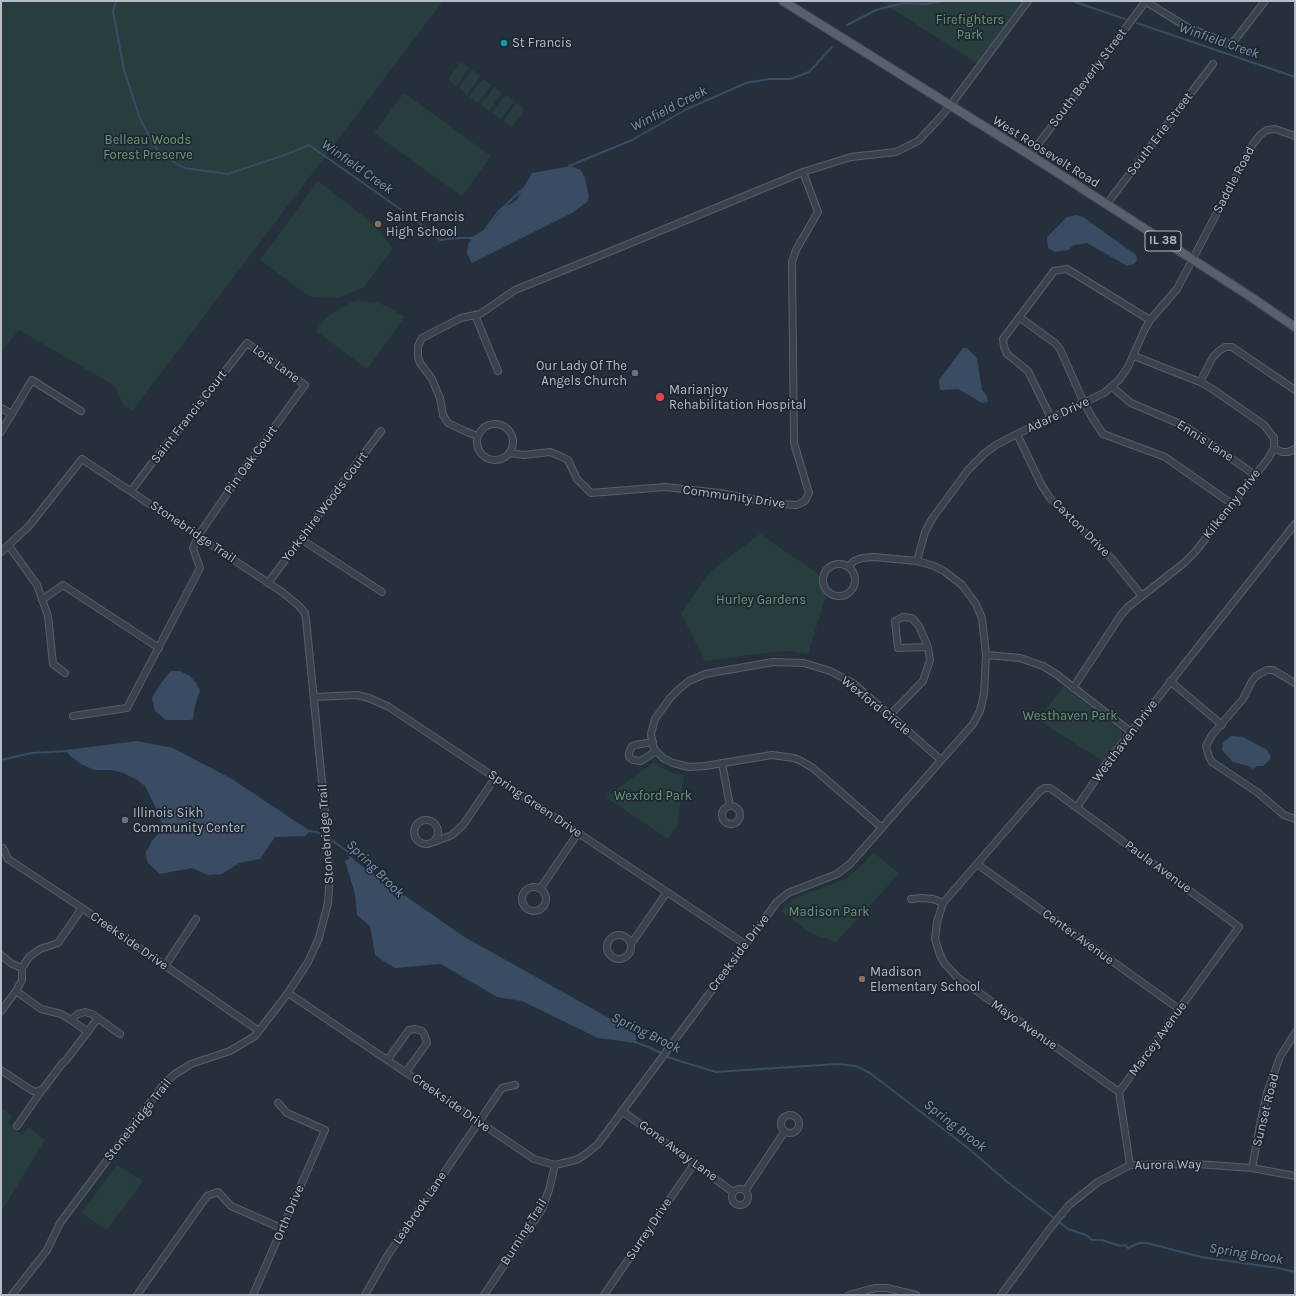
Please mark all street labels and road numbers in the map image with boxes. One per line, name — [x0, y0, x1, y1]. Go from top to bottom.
street label: South Beverly Street — [1046, 25, 1130, 131]
street label: South Erie Street — [1124, 89, 1196, 179]
street label: West Roosevelt Road — [990, 113, 1102, 191]
street label: Saddle Road — [1210, 144, 1258, 216]
road number: IL 38 — [1145, 231, 1181, 251]
street label: Lois Lane — [249, 342, 303, 386]
street label: Saint Francis Court — [148, 367, 230, 467]
street label: Adare Drive — [1024, 394, 1092, 436]
street label: Ennis Lane — [1174, 417, 1236, 465]
street label: Pin Oak Court — [221, 423, 281, 497]
street label: Yorkshire Woods Court — [278, 449, 372, 565]
street label: Kilkenny Drive — [1200, 466, 1264, 542]
street label: Community Drive — [682, 482, 786, 512]
street label: Caxton Drive — [1049, 496, 1113, 560]
street label: Stonebridge Trail — [147, 497, 239, 567]
street label: Wexford Circle — [838, 673, 914, 739]
street label: Westhaven Drive — [1089, 697, 1161, 785]
street label: Spring Green Drive — [485, 767, 585, 841]
street label: Stonebridge Trail — [315, 783, 337, 885]
street label: Paula Avenue — [1122, 838, 1194, 896]
street label: Center Avenue — [1039, 906, 1117, 968]
street label: Creekside Drive — [87, 908, 171, 974]
street label: Creekside Drive — [705, 912, 773, 994]
street label: Mayo Avenue — [988, 996, 1060, 1054]
street label: Marcey Avenue — [1126, 999, 1190, 1079]
street label: Creekside Drive — [409, 1070, 493, 1136]
street label: Sunset Road — [1249, 1072, 1283, 1148]
street label: Stonebridge Trail — [101, 1076, 175, 1164]
street label: Gone Away Lane — [636, 1117, 720, 1185]
street label: Aurora Way — [1135, 1157, 1201, 1173]
street label: Leabrook Lane — [390, 1169, 450, 1247]
street label: Orth Drive — [270, 1183, 308, 1243]
street label: Surrey Drive — [623, 1195, 675, 1263]
street label: Burning Trail — [497, 1196, 551, 1268]

